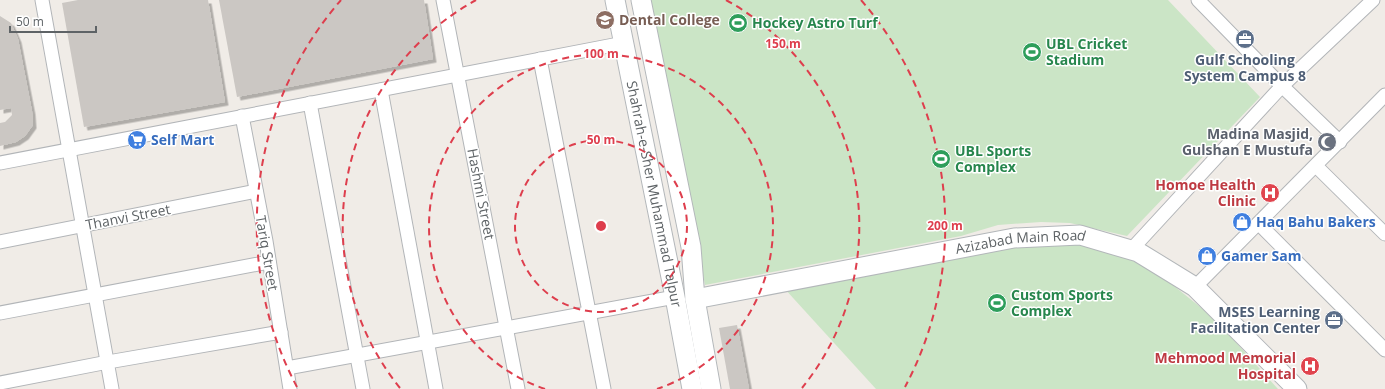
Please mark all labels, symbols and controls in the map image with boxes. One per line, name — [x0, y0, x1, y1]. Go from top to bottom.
scale bar — [10, 8, 96, 34]
school or university icon: Dental College — [594, 9, 616, 31]
place label: Dental College — [619, 10, 720, 29]
sports icon: Hockey Astro Turf — [727, 12, 749, 34]
text: 50 m — [16, 13, 44, 30]
place label: Hockey Astro Turf — [752, 13, 879, 32]
office icon: Gulf Schooling System Campus 8 — [1234, 28, 1256, 50]
place label: UBL Cricket Stadium — [1046, 34, 1127, 69]
text: 150 m — [765, 35, 801, 52]
sports icon: UBL Cricket Stadium — [1021, 41, 1043, 63]
text: 100 m — [583, 45, 619, 62]
place label: Gulf Schooling System Campus 8 — [1184, 50, 1306, 85]
street label: Shahrah-e-Sher Muhammad Talpur — [623, 79, 687, 309]
place label: Madina Masjid, Gulshan E Mustufa — [1182, 124, 1313, 159]
supermarket icon: Self Mart — [126, 129, 148, 151]
place label: Self Mart — [151, 130, 214, 149]
text: 50 m — [587, 131, 615, 148]
mosque icon: Madina Masjid, Gulshan E Mustufa — [1316, 131, 1338, 153]
place label: UBL Sports Complex — [955, 141, 1031, 176]
street label: Hashmi Street — [463, 147, 500, 241]
sports icon: UBL Sports Complex — [930, 148, 952, 170]
place label: Homoe Health Clinic — [1155, 175, 1256, 210]
hospital icon: Homoe Health Clinic — [1259, 182, 1281, 204]
street label: Thanvi Street — [84, 199, 172, 234]
shop icon: Haq Bahu Bakers — [1231, 211, 1253, 233]
place label: Haq Bahu Bakers — [1256, 212, 1376, 231]
street label: Tariq Street — [252, 214, 283, 292]
text: 200 m — [927, 217, 963, 234]
centre of rings — [594, 219, 608, 233]
street label: Azizabad Main Road — [954, 225, 1088, 258]
shop icon: Gamer Sam — [1196, 245, 1218, 267]
place label: Gamer Sam — [1221, 246, 1302, 265]
place label: Custom Sports Complex — [1011, 285, 1113, 320]
sports icon: Custom Sports Complex — [986, 292, 1008, 314]
place label: MSES Learning Facilitation Center — [1190, 302, 1321, 337]
office icon: MSES Learning Facilitation Center — [1323, 309, 1345, 331]
place label: Mehmood Memorial Hospital — [1155, 348, 1296, 383]
hospital icon: Mehmood Memorial Hospital — [1299, 355, 1321, 377]

